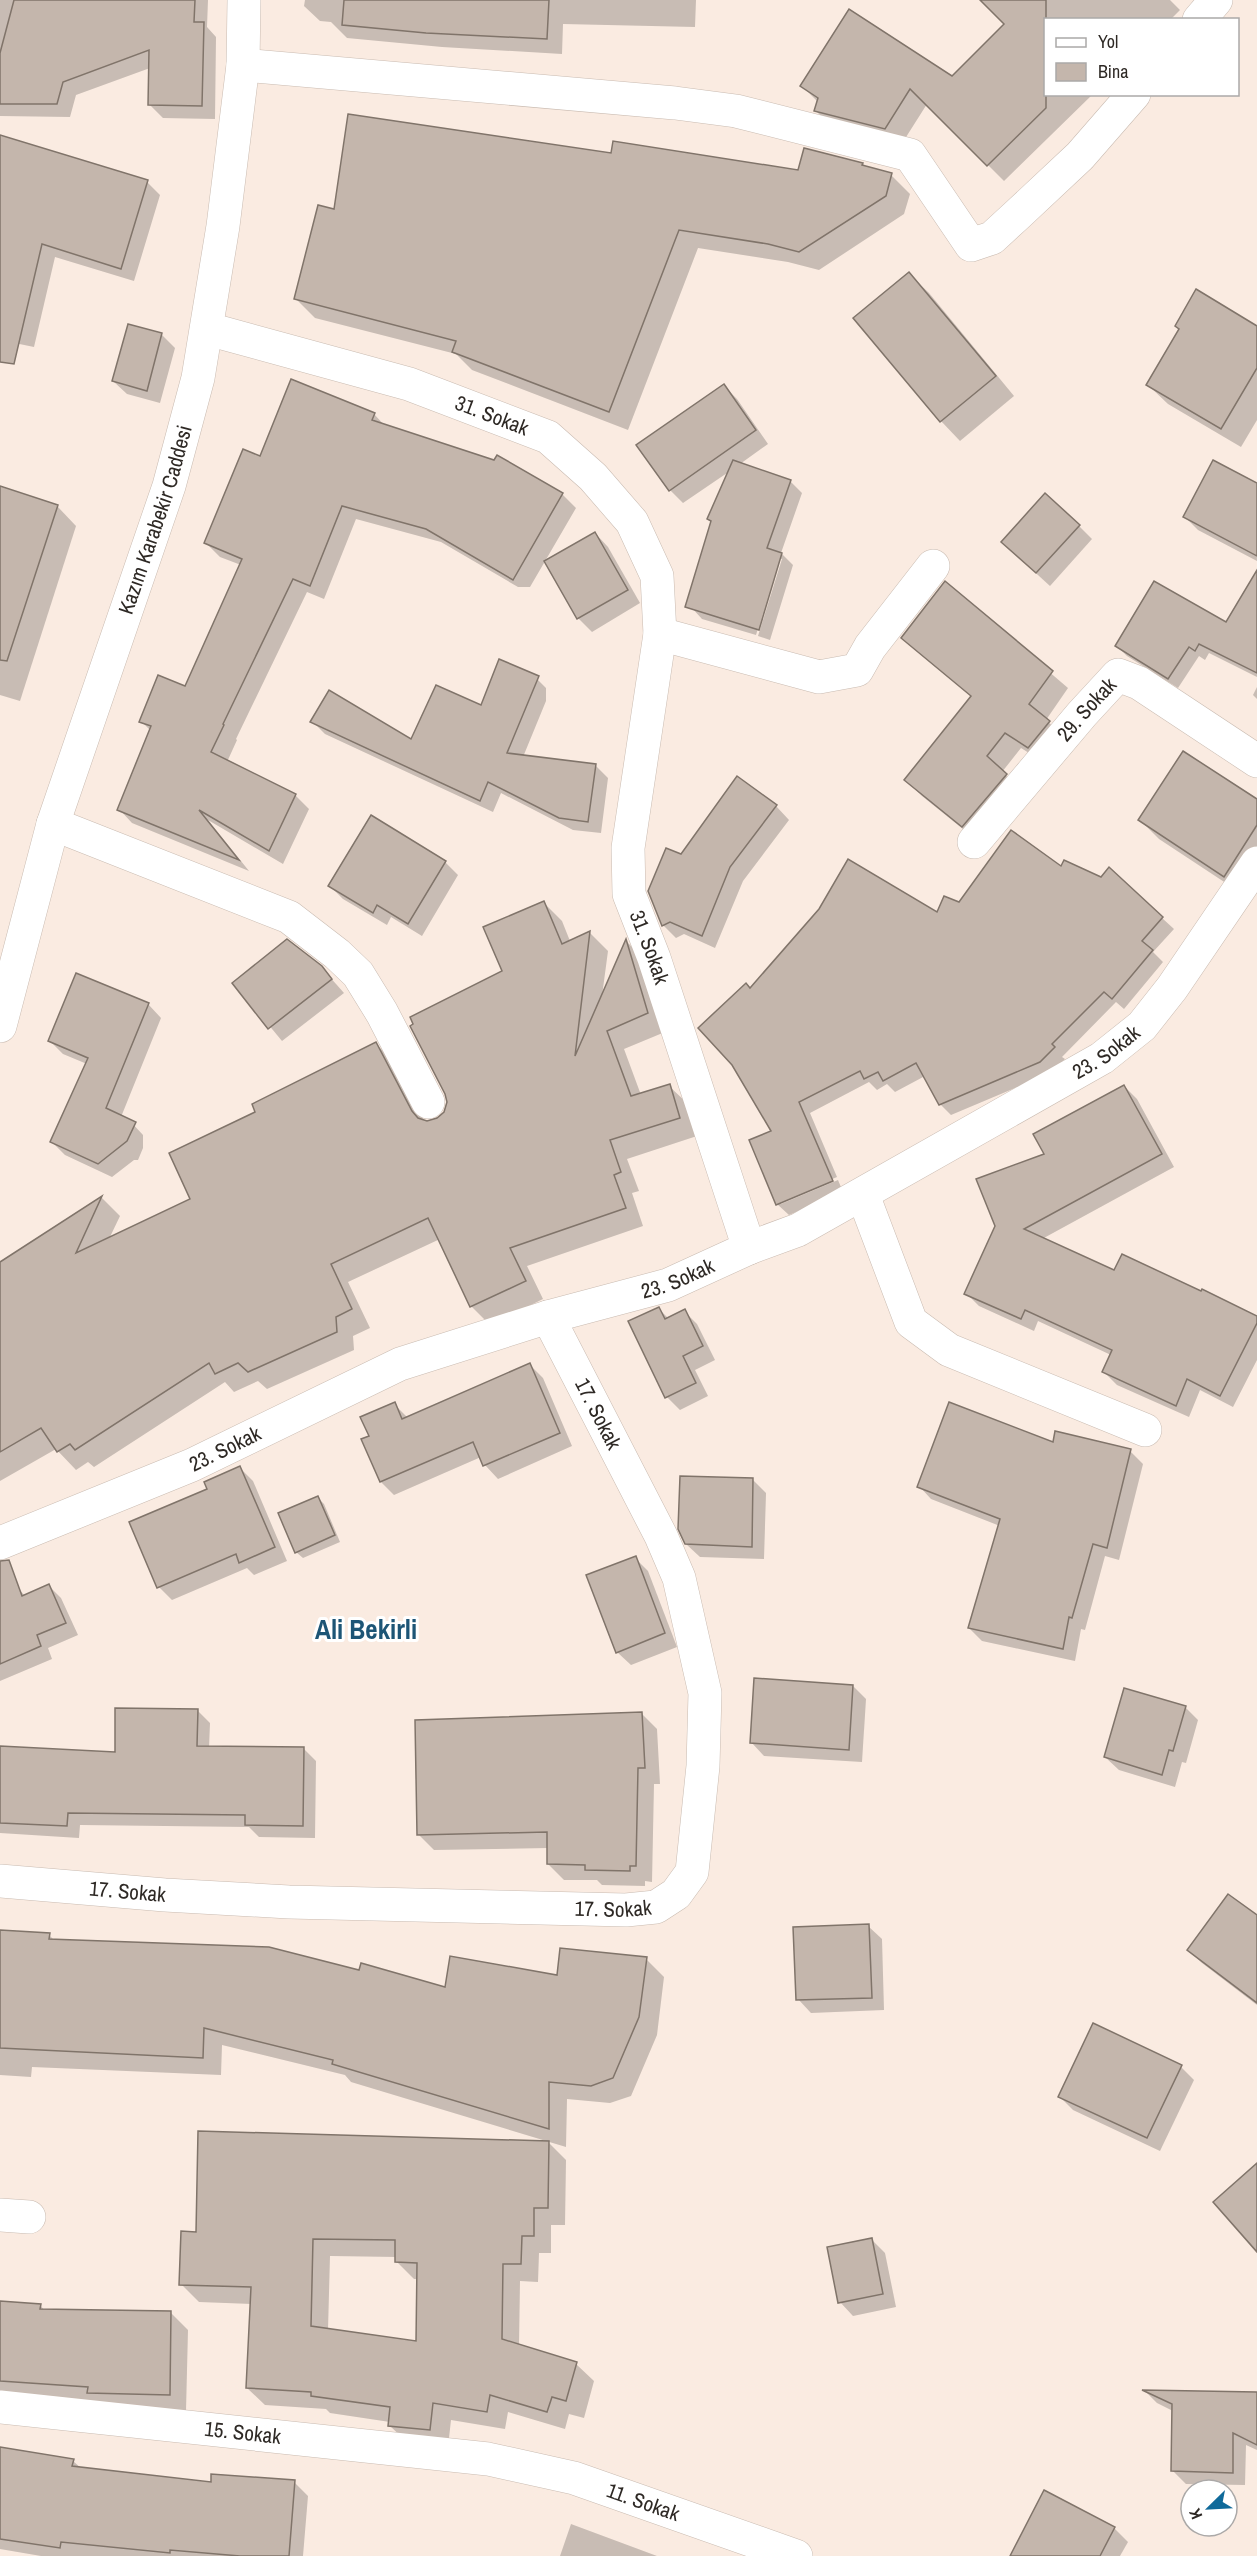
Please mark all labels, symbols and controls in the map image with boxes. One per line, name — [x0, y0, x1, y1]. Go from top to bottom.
legend — [1044, 18, 1239, 96]
text: Yol — [1098, 29, 1118, 54]
text: Bina — [1098, 59, 1128, 84]
street label: 31. Sokak — [451, 388, 533, 442]
street label: Kazım Karabekir Caddesi — [111, 422, 199, 618]
street label: 29. Sokak — [1050, 671, 1123, 747]
street label: 31. Sokak — [623, 906, 677, 988]
street label: 23. Sokak — [1067, 1018, 1146, 1086]
street label: 23. Sokak — [638, 1251, 719, 1306]
street label: 17. Sokak — [568, 1373, 629, 1455]
street label: 23. Sokak — [184, 1419, 266, 1478]
district label: Ali Bekirli — [315, 1611, 417, 1647]
street label: 17. Sokak — [88, 1874, 167, 1909]
street label: 17. Sokak — [574, 1893, 653, 1924]
street label: 15. Sokak — [203, 2414, 283, 2451]
street label: 11. Sokak — [603, 2476, 684, 2528]
north arrow — [1179, 2478, 1239, 2538]
text: K — [1183, 2505, 1207, 2523]

